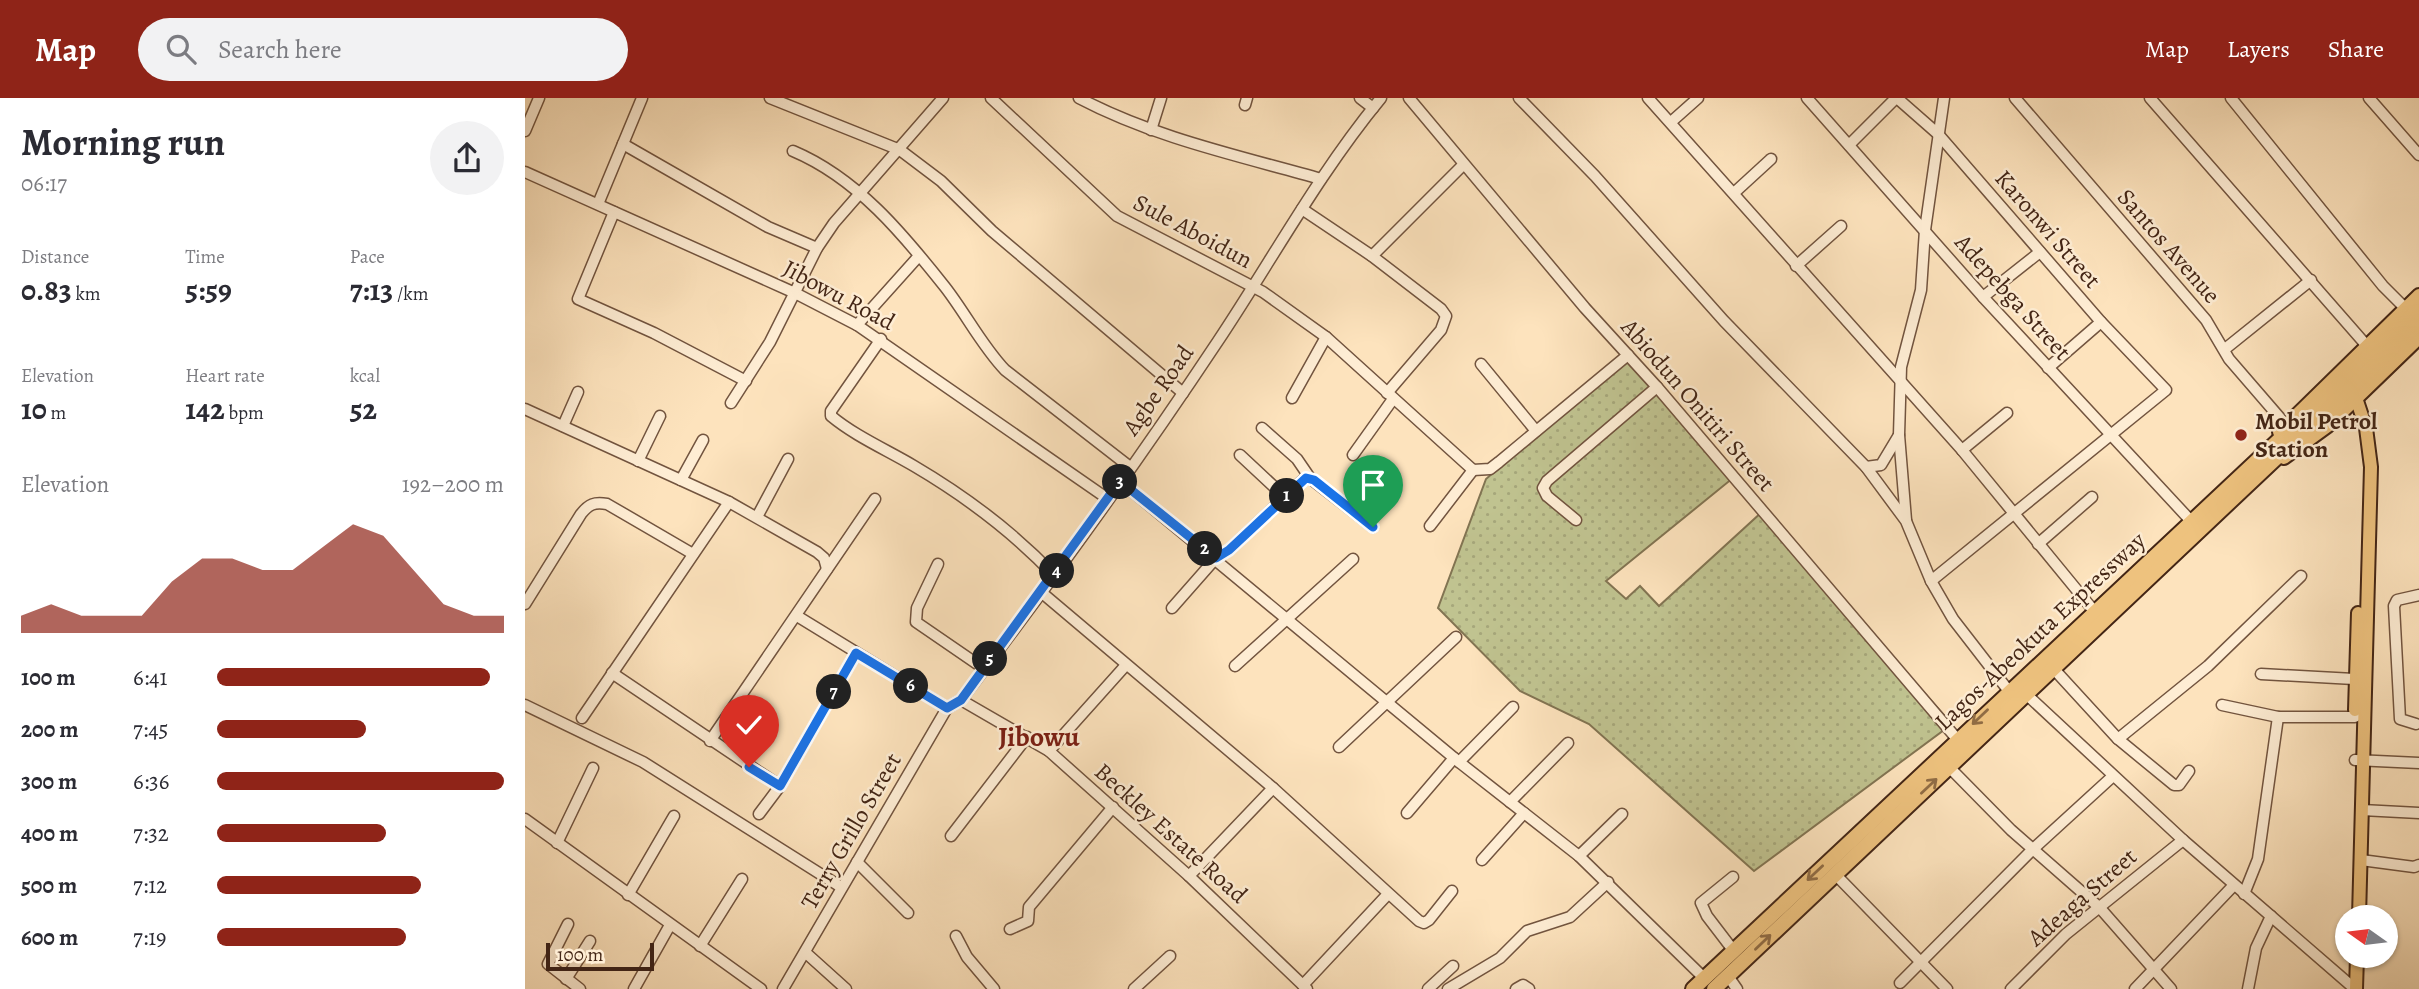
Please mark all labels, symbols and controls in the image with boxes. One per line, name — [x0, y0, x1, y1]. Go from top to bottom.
search box — [138, 18, 628, 81]
text: Map — [35, 27, 96, 72]
icon: search — [162, 30, 200, 68]
text: Search here — [218, 32, 342, 67]
text: Map — [2145, 33, 2189, 65]
text: Layers — [2227, 33, 2290, 65]
text: Share — [2328, 33, 2384, 65]
text: Morning run — [21, 116, 225, 168]
button: share — [430, 121, 504, 195]
street label: Karonwi Street — [1988, 163, 2108, 295]
text: 06:17 — [21, 168, 67, 199]
street label: Santos Avenue — [2110, 182, 2228, 310]
street label: Sule Aboidun — [1128, 186, 1258, 276]
street label: Adepebga Street — [1947, 226, 2078, 367]
text: Distance — [21, 244, 89, 270]
text: Time — [185, 244, 225, 270]
text: Pace — [350, 244, 385, 270]
street label: Jibowu Road — [777, 252, 901, 338]
text: 0.83 — [21, 270, 72, 310]
text: 5:59 — [185, 270, 232, 310]
text: 7:13 — [350, 270, 393, 310]
text: km — [72, 281, 101, 307]
text: /km — [393, 281, 429, 307]
street label: Abiodun Onitiri Street — [1613, 311, 1782, 498]
street label: Agbe Road — [1115, 338, 1201, 442]
text: Elevation — [21, 363, 94, 389]
text: Heart rate — [185, 363, 265, 389]
text: kcal — [350, 363, 380, 389]
text: 10 — [21, 389, 47, 429]
text: 142 — [185, 389, 225, 429]
text: 52 — [350, 389, 377, 429]
text: m — [47, 400, 66, 426]
text: bpm — [225, 400, 264, 426]
place label: Mobil Petrol Station — [2255, 405, 2378, 465]
marker: Mobil Petrol Station — [2233, 427, 2249, 443]
pin — [1343, 455, 1403, 527]
pin: 3 — [1103, 464, 1137, 500]
icon: arrive — [1354, 466, 1392, 504]
text: 3 — [1115, 468, 1124, 494]
text: Elevation — [21, 469, 109, 500]
text: 192–200 m — [402, 469, 504, 500]
pin: 1 — [1269, 478, 1305, 514]
text: 1 — [1283, 482, 1290, 508]
street label: Lagos-Abeokuta Expressway — [1928, 525, 2153, 737]
pin: 2 — [1187, 532, 1223, 566]
text: 2 — [1200, 535, 1209, 561]
pin: 4 — [1039, 554, 1075, 588]
text: 4 — [1052, 557, 1061, 583]
pin: 5 — [973, 642, 1007, 676]
text: 5 — [985, 645, 994, 671]
text: 100 m — [21, 662, 76, 693]
text: 6:41 — [133, 662, 167, 693]
pin: 6 — [893, 668, 929, 704]
text: 6 — [906, 672, 915, 698]
pin: 7 — [817, 674, 851, 710]
text: 7 — [829, 678, 838, 704]
pin — [719, 695, 779, 767]
icon: check — [730, 706, 768, 744]
one-way arrow — [1972, 708, 1989, 725]
text: 200 m — [21, 714, 79, 745]
text: 7:45 — [133, 714, 168, 745]
district label: Jibowu — [998, 718, 1080, 756]
street label: Terry Grillo Street — [793, 747, 909, 915]
street label: Beckley Estate Road — [1088, 756, 1254, 910]
text: 300 m — [21, 766, 77, 797]
text: 6:36 — [133, 766, 169, 797]
one-way arrow — [1919, 778, 1937, 795]
text: 400 m — [21, 818, 78, 849]
text: 7:32 — [133, 818, 169, 849]
street label: Adeaga Street — [2020, 841, 2144, 954]
one-way arrow — [1807, 865, 1824, 882]
text: 500 m — [21, 870, 77, 901]
text: 7:12 — [133, 870, 167, 901]
north arrow — [2335, 905, 2397, 968]
map controls — [2335, 905, 2398, 968]
text: 600 m — [21, 922, 78, 953]
text: 7:19 — [133, 922, 166, 953]
one-way arrow — [1754, 934, 1771, 951]
scale bar — [546, 940, 655, 972]
text: 100 m — [557, 942, 603, 968]

